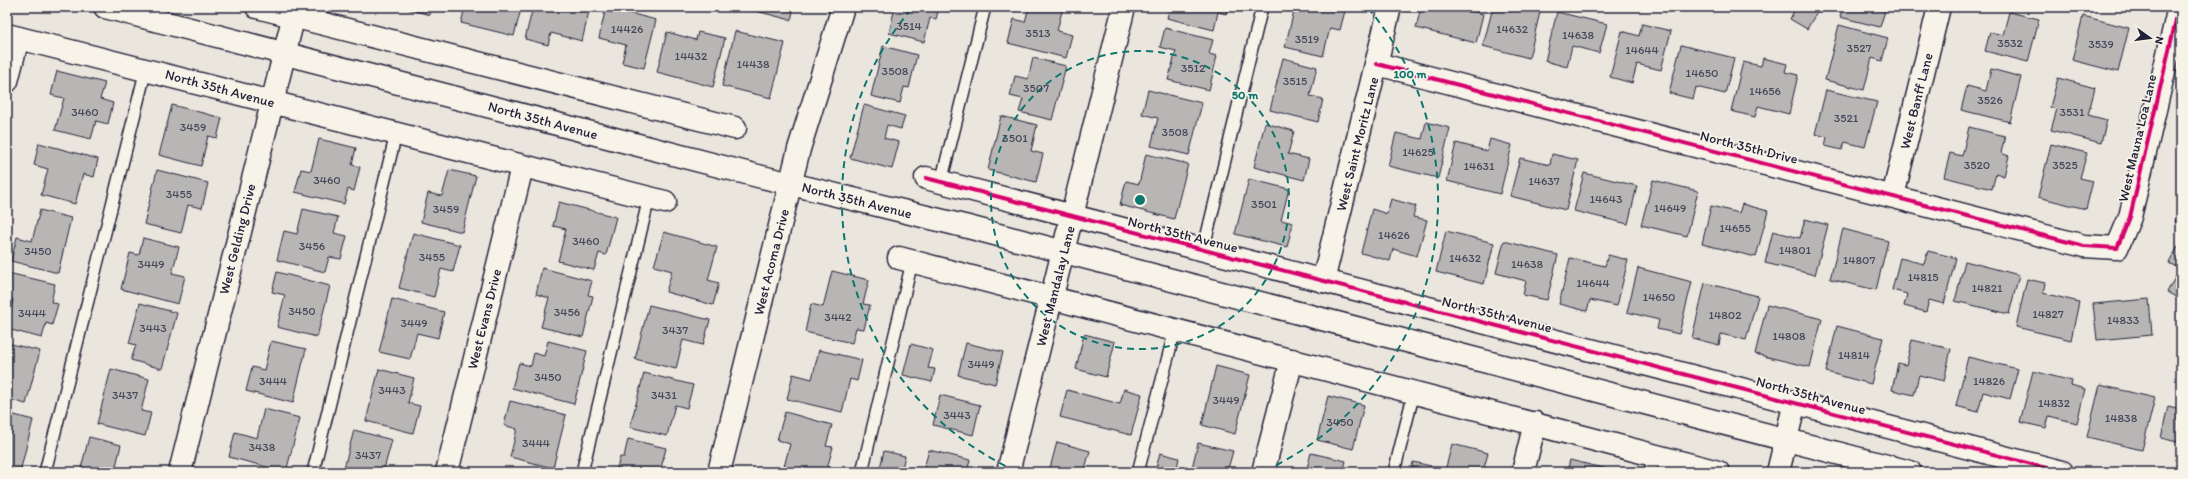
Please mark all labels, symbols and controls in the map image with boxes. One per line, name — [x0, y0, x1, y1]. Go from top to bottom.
north arrow — [2130, 18, 2170, 58]
house number: 3514 — [896, 19, 922, 33]
house number: 14426 — [611, 22, 643, 36]
house number: 14632 — [1496, 22, 1529, 36]
house number: 3513 — [1026, 26, 1051, 40]
house number: 14638 — [1562, 28, 1595, 42]
house number: 3519 — [1295, 32, 1319, 46]
text: N — [2152, 35, 2166, 45]
house number: 3532 — [1997, 36, 2024, 50]
house number: 3539 — [2088, 37, 2114, 51]
house number: 3527 — [1846, 41, 1872, 55]
house number: 14644 — [1625, 43, 1659, 57]
house number: 14432 — [675, 49, 708, 63]
street label: West Banff Lane — [1896, 51, 1937, 151]
house number: 14438 — [736, 57, 770, 71]
house number: 3512 — [1181, 61, 1206, 75]
house number: 3508 — [882, 64, 909, 78]
street label: North 35th Avenue — [163, 66, 277, 111]
house number: 14650 — [1686, 66, 1718, 80]
text: 100 m — [1393, 67, 1427, 81]
street label: West Mauna Loa Lane — [2115, 72, 2161, 204]
house number: 3515 — [1283, 74, 1307, 88]
street label: West Saint Moritz Lane — [1333, 75, 1382, 213]
house number: 3507 — [1023, 81, 1049, 95]
house number: 14656 — [1749, 84, 1781, 98]
text: 50 m — [1232, 88, 1259, 102]
house number: 3526 — [1977, 93, 2003, 107]
street label: North 35th Avenue — [486, 98, 600, 143]
house number: 3460 — [71, 105, 99, 119]
house number: 3531 — [2060, 105, 2085, 119]
house number: 3521 — [1834, 111, 1859, 125]
house number: 3459 — [180, 120, 206, 134]
house number: 3508 — [1162, 125, 1189, 139]
street label: North 35th Drive — [1698, 127, 1800, 168]
house number: 3501 — [1002, 131, 1028, 145]
house number: 14625 — [1402, 145, 1434, 159]
house number: 3520 — [1964, 158, 1990, 172]
house number: 3525 — [2052, 158, 2078, 172]
house number: 14631 — [1463, 159, 1495, 173]
house number: 3460 — [313, 173, 341, 187]
house number: 14637 — [1528, 174, 1560, 188]
street label: North 35th Avenue — [800, 179, 914, 222]
street label: West Gelding Drive — [215, 182, 260, 296]
house number: 3455 — [166, 187, 192, 201]
house number: 14643 — [1590, 192, 1623, 206]
centre of rings — [1133, 193, 1147, 207]
house number: 3501 — [1251, 197, 1277, 211]
house number: 14649 — [1654, 201, 1686, 215]
house number: 3459 — [433, 202, 459, 216]
street label: West Acoma Drive — [750, 207, 793, 317]
street label: North 35th Avenue — [1126, 213, 1240, 256]
house number: 14655 — [1719, 221, 1751, 235]
street label: West Mandalay Lane — [1032, 224, 1079, 348]
house number: 14626 — [1378, 228, 1410, 242]
house number: 3460 — [572, 234, 600, 248]
house number: 3456 — [299, 239, 325, 253]
house number: 14801 — [1779, 243, 1812, 257]
house number: 3450 — [24, 244, 52, 258]
house number: 3455 — [419, 250, 445, 264]
house number: 14632 — [1449, 251, 1482, 265]
house number: 14807 — [1843, 253, 1875, 267]
house number: 3449 — [137, 257, 165, 271]
house number: 14638 — [1511, 257, 1544, 271]
street label: West Evans Drive — [464, 267, 505, 371]
house number: 14815 — [1907, 270, 1939, 284]
house number: 14644 — [1576, 276, 1610, 290]
house number: 14821 — [1971, 281, 2003, 295]
house number: 14650 — [1643, 290, 1675, 304]
street label: North 35th Avenue — [1440, 293, 1554, 336]
house number: 3450 — [288, 304, 316, 318]
house number: 3456 — [554, 305, 580, 319]
house number: 3444 — [18, 306, 46, 320]
house number: 14827 — [2032, 307, 2064, 321]
house number: 14802 — [1708, 308, 1742, 322]
house number: 3442 — [824, 310, 852, 324]
house number: 14833 — [2107, 313, 2140, 327]
house number: 3449 — [400, 316, 428, 330]
house number: 3443 — [139, 321, 167, 335]
house number: 3437 — [662, 323, 688, 337]
house number: 14808 — [1772, 329, 1806, 343]
house number: 14814 — [1838, 348, 1870, 362]
house number: 3449 — [967, 357, 995, 371]
house number: 3450 — [534, 370, 562, 384]
street label: North 35th Avenue — [1754, 373, 1868, 418]
house number: 3444 — [259, 374, 287, 388]
house number: 14826 — [1973, 374, 2005, 388]
house number: 3443 — [378, 383, 406, 397]
house number: 3437 — [112, 388, 138, 402]
house number: 3431 — [651, 388, 677, 402]
house number: 3449 — [1212, 393, 1240, 407]
house number: 14832 — [2038, 396, 2071, 410]
house number: 3443 — [943, 408, 971, 422]
house number: 14838 — [2105, 411, 2138, 425]
house number: 3450 — [1326, 415, 1354, 429]
house number: 3444 — [522, 436, 550, 450]
house number: 3438 — [249, 440, 276, 454]
house number: 3437 — [355, 448, 381, 462]

